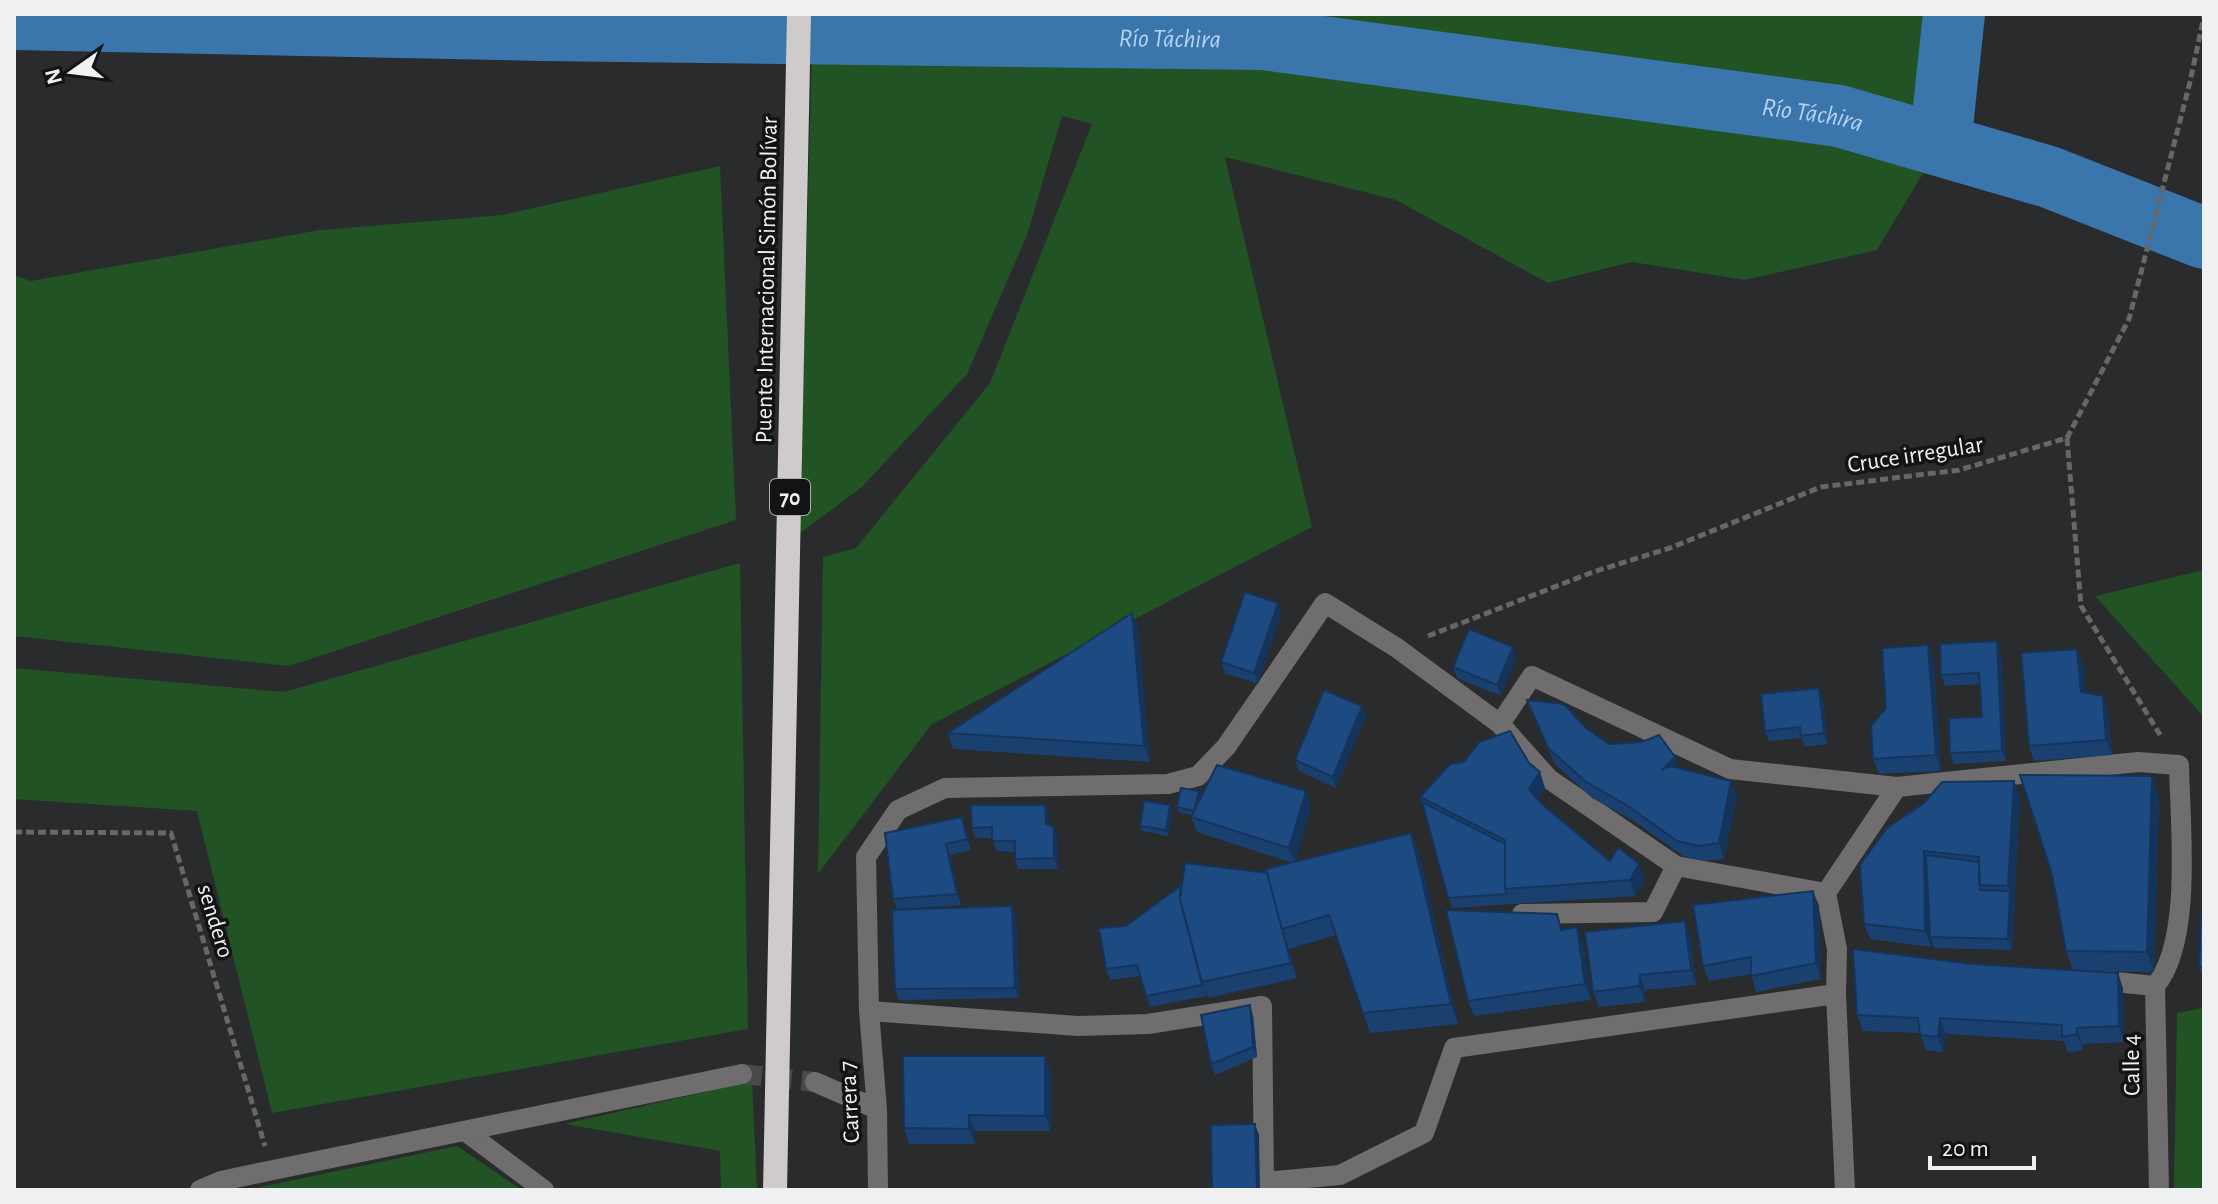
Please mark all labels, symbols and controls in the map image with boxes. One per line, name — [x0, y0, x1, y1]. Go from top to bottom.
water label: Río Táchira — [1119, 25, 1221, 52]
north arrow — [32, 32, 112, 112]
text: N — [41, 67, 66, 87]
water label: Río Táchira — [1760, 94, 1866, 136]
street label: Puente Internacional Simón Bolívar — [752, 116, 782, 444]
street label: Cruce irregular — [1846, 432, 1985, 478]
road number: 70 — [770, 479, 810, 515]
street label: sendero — [193, 882, 238, 961]
street label: Calle 4 — [2119, 1034, 2145, 1096]
street label: Carrera 7 — [836, 1060, 864, 1144]
scale bar — [1930, 1120, 2034, 1170]
text: 20 m — [1942, 1137, 1989, 1161]

